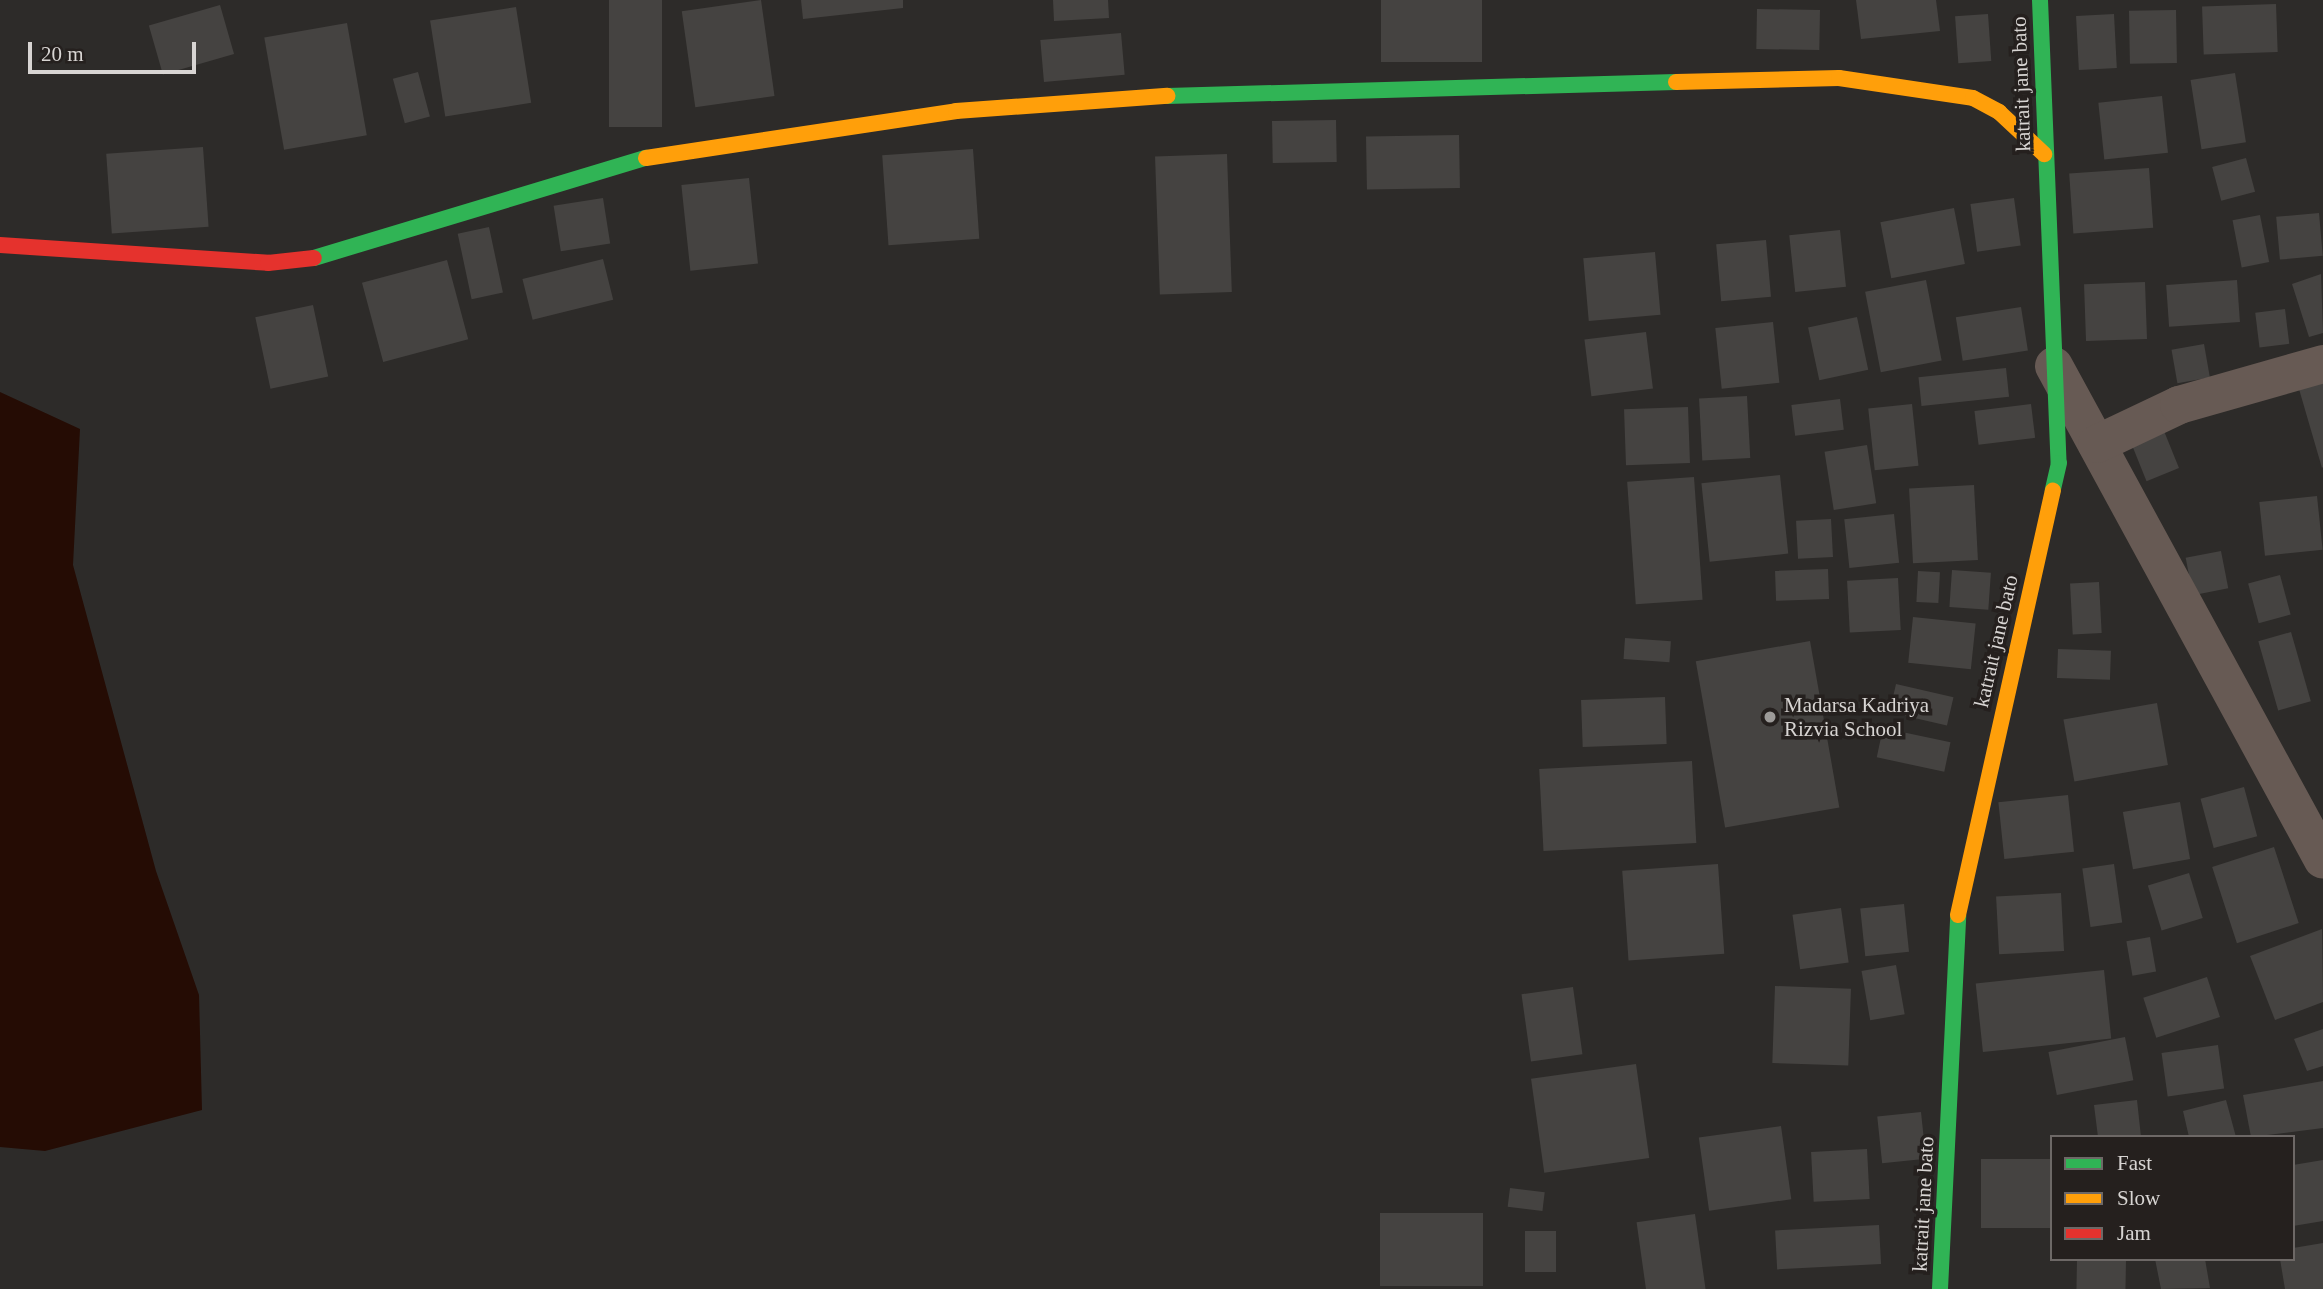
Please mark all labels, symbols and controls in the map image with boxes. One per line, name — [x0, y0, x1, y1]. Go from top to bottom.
street label: katrait jane bato — [2006, 16, 2036, 152]
scale bar — [32, 28, 200, 72]
text: 20 m — [41, 42, 84, 66]
street label: katrait jane bato — [1969, 572, 2023, 710]
place label: Madarsa Kadriya Rizvia School — [1784, 692, 1929, 742]
marker: Madarsa Kadriya Rizvia School — [1762, 709, 1778, 725]
legend — [2050, 1135, 2295, 1261]
street label: katrait jane bato — [1907, 1136, 1939, 1272]
text: Fast — [2117, 1151, 2152, 1175]
text: Slow — [2117, 1186, 2160, 1210]
text: Jam — [2117, 1221, 2151, 1245]

